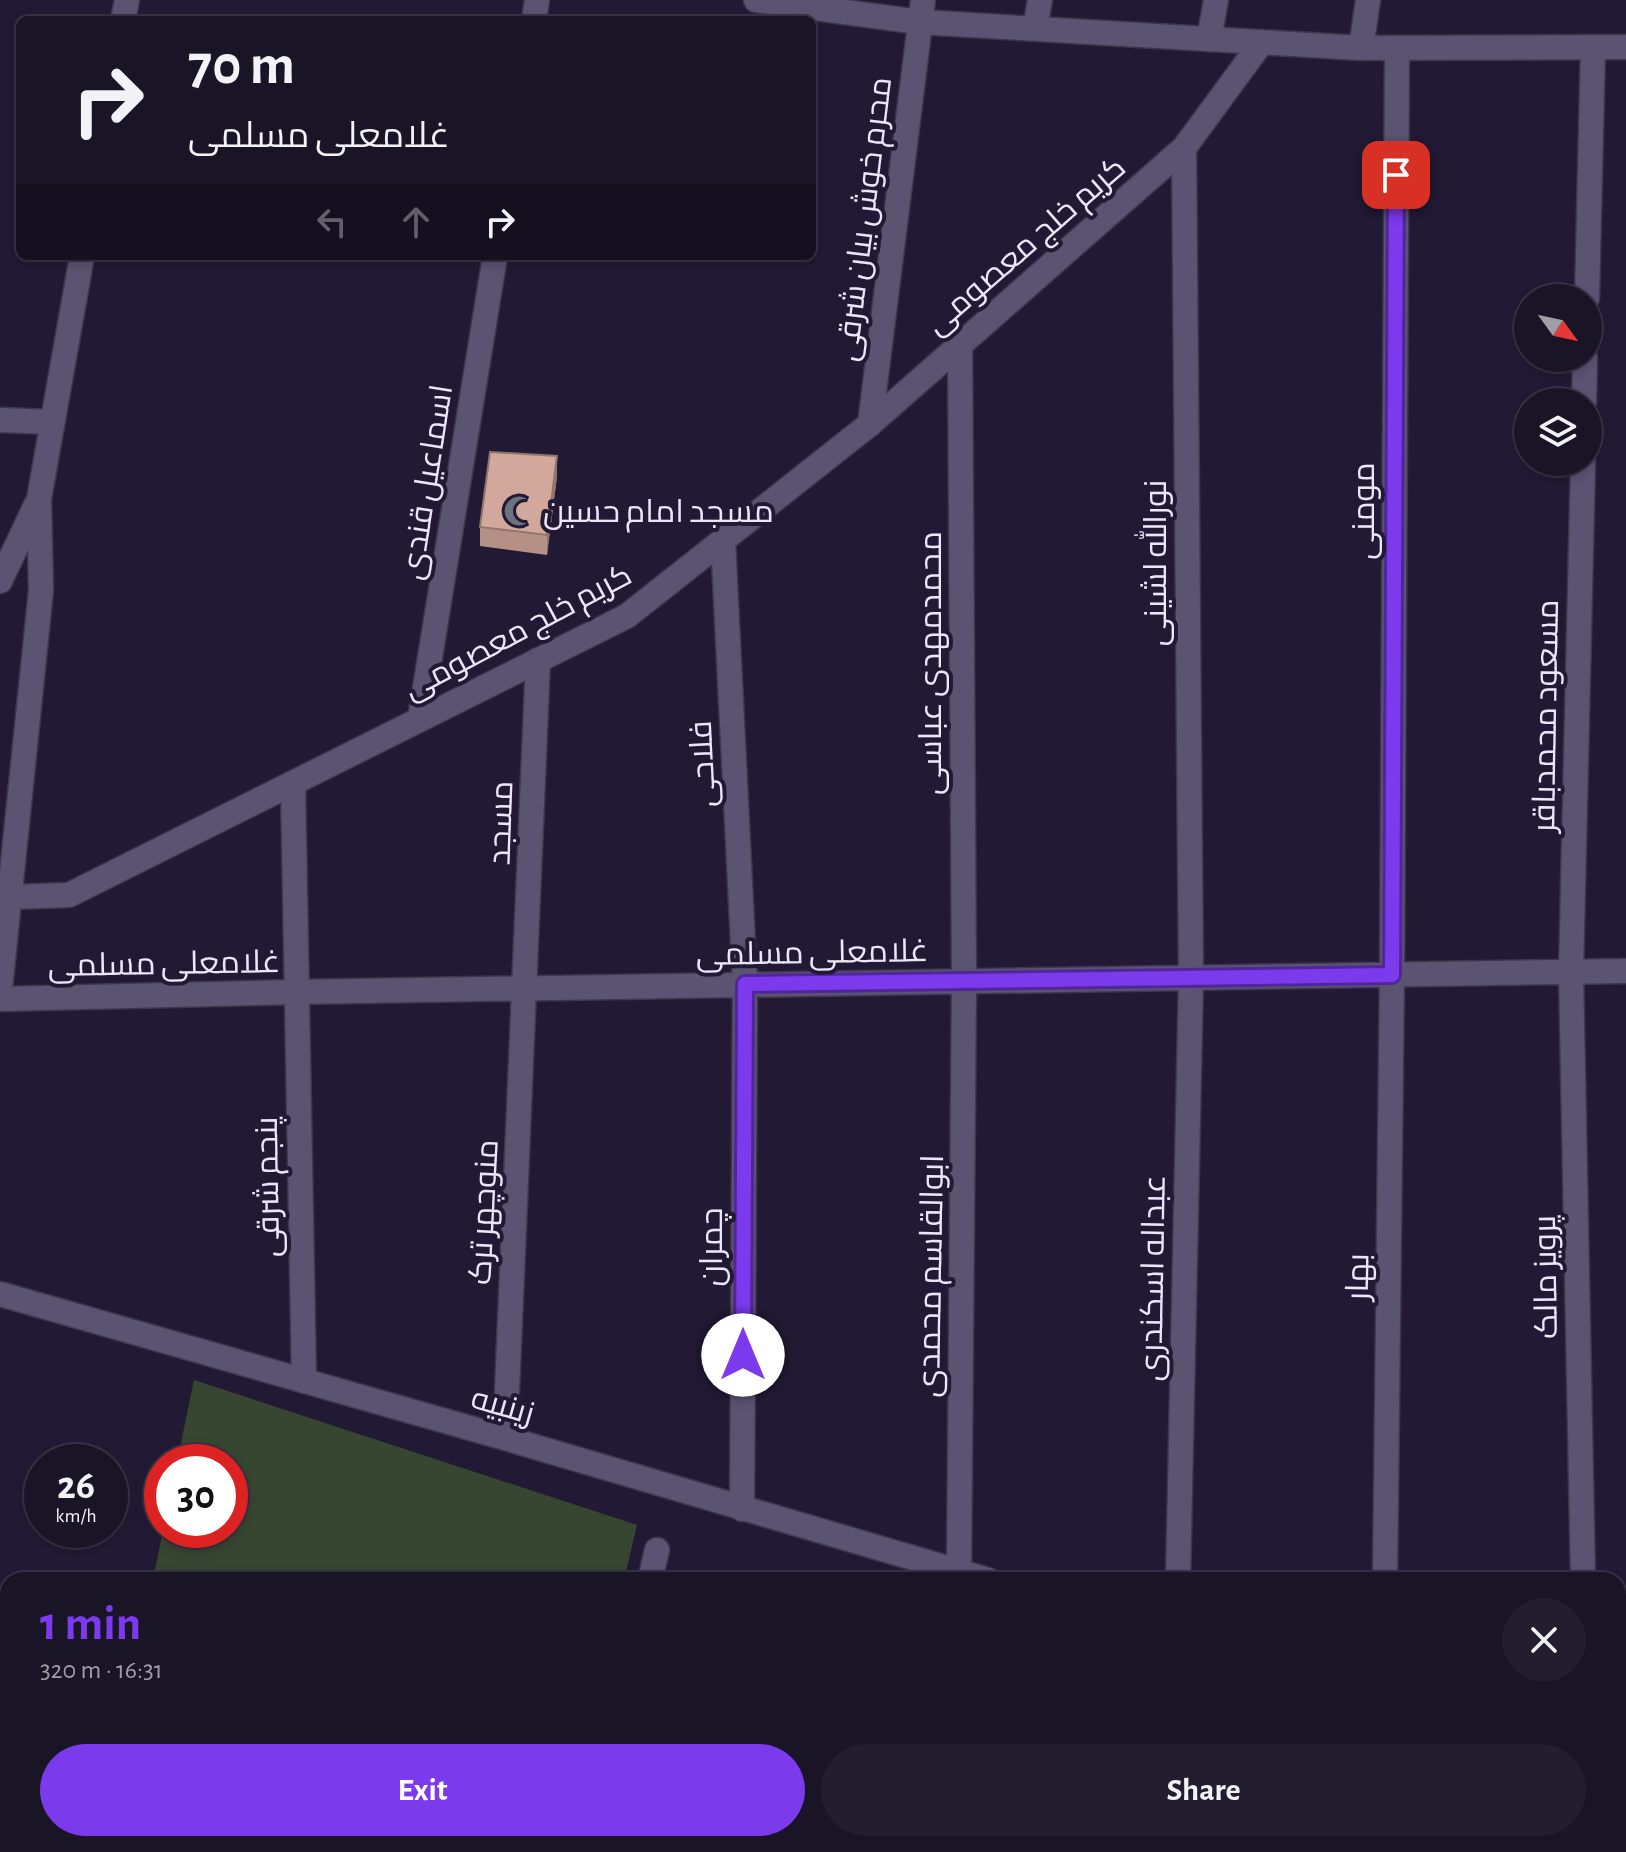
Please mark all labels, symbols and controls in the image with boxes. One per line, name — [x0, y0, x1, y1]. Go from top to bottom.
text: 70 m — [188, 38, 295, 94]
icon: right — [56, 48, 160, 152]
street label: محرم خوش بیان شرقی — [831, 75, 902, 364]
text: غلامعلی مسلمی — [188, 118, 450, 154]
pin — [1362, 141, 1430, 209]
street label: کریم خلج معصومی — [920, 151, 1135, 345]
icon: arrive — [1374, 153, 1418, 197]
icon: left — [310, 200, 354, 244]
icon: ahead — [394, 200, 438, 244]
icon: right — [478, 200, 522, 244]
north arrow — [1514, 284, 1602, 372]
map controls — [1514, 284, 1602, 476]
street label: اسماعیل قندی — [396, 382, 460, 582]
button: layers — [1514, 388, 1602, 476]
street label: مومنی — [1348, 462, 1382, 560]
street label: نورالله لشینی — [1134, 480, 1174, 646]
mosque icon: مسجد امام حسین — [502, 494, 536, 528]
place label: مسجد امام حسین — [543, 496, 774, 533]
street label: محمدمهدی عباسی — [915, 531, 949, 795]
street label: کریم خلج معصومی — [398, 558, 639, 710]
street label: مسعود محمدباقر — [1528, 599, 1565, 835]
street label: فلاحی — [685, 720, 723, 808]
street label: مسجد — [484, 780, 518, 866]
street label: غلامعلی مسلمی — [696, 935, 929, 973]
street label: غلامعلی مسلمی — [48, 946, 281, 984]
street label: پنجم شرقی — [251, 1116, 290, 1257]
street label: منوچهر ترک — [464, 1139, 508, 1286]
street label: ابوالقاسم محمدی — [913, 1154, 954, 1398]
street label: عبداله اسکندری — [1135, 1175, 1173, 1382]
street label: چمران — [696, 1208, 732, 1286]
street label: پرویز مالک — [1529, 1214, 1567, 1339]
street label: بهار — [1342, 1253, 1376, 1303]
position arrow — [701, 1313, 785, 1397]
street label: زینبیه — [467, 1382, 538, 1431]
speed limit sign: 30 — [144, 1444, 248, 1548]
text: 26 — [57, 1466, 95, 1506]
text: km/h — [55, 1506, 97, 1526]
button: close — [1502, 1598, 1586, 1682]
text: 1 min — [40, 1601, 141, 1649]
text: 320 m · 16:31 — [40, 1657, 163, 1683]
button: Exit — [40, 1744, 805, 1836]
button: Share — [821, 1744, 1586, 1836]

